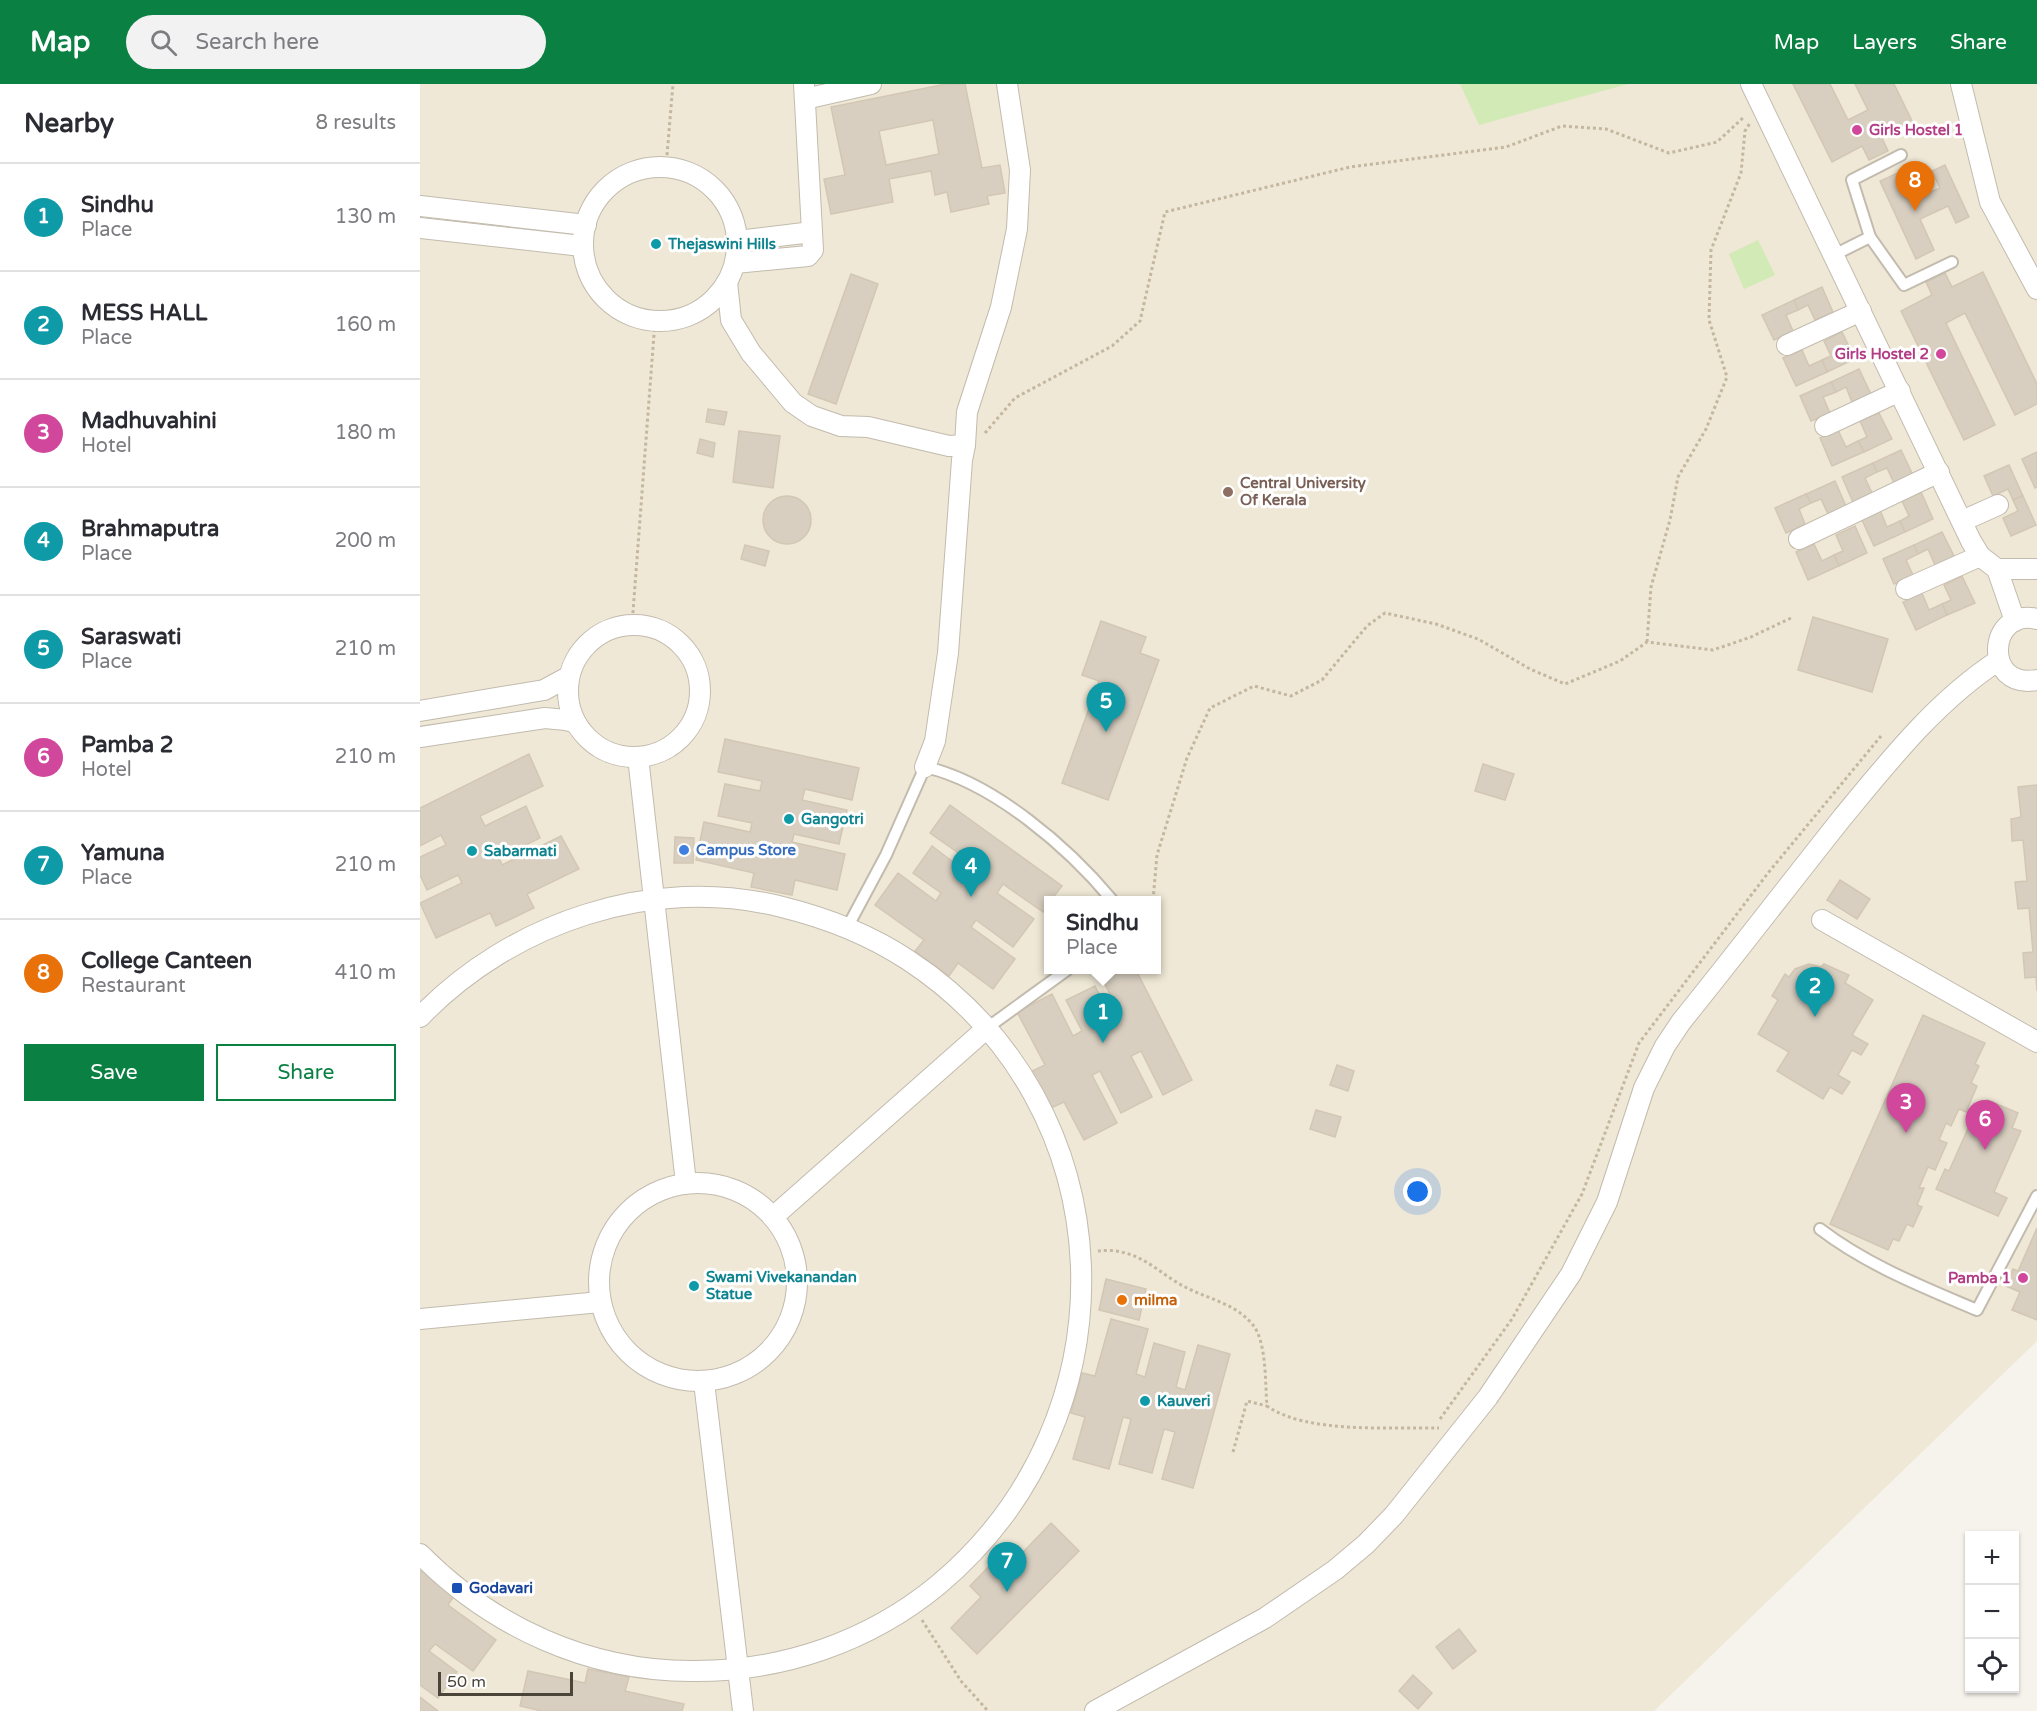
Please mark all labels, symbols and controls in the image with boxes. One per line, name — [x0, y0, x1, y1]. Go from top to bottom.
search box — [126, 15, 546, 69]
text: Map — [30, 25, 90, 59]
icon: search — [147, 26, 180, 59]
text: Search here — [195, 29, 319, 55]
text: Map — [1774, 30, 1819, 55]
text: Layers — [1852, 30, 1917, 55]
text: Share — [1950, 30, 2007, 55]
text: Nearby — [24, 108, 114, 139]
text: 8 results — [316, 111, 396, 135]
place label: Girls Hostel 1 — [1869, 121, 1963, 139]
marker: Girls Hostel 1 — [1850, 123, 1864, 137]
pin: 8 — [1896, 162, 1934, 211]
text: Sindhu — [81, 192, 154, 218]
text: 1 — [37, 205, 50, 229]
text: 130 m — [335, 205, 396, 229]
text: Place — [81, 218, 132, 242]
place label: Thejaswini Hills — [667, 235, 776, 254]
marker: Thejaswini Hills — [649, 237, 663, 251]
text: MESS HALL — [81, 300, 207, 326]
text: 2 — [37, 313, 50, 337]
text: 160 m — [335, 313, 396, 337]
text: Place — [81, 326, 132, 350]
place label: Girls Hostel 2 — [1835, 345, 1929, 363]
marker: Girls Hostel 2 — [1934, 347, 1948, 361]
text: Madhuvahini — [81, 408, 217, 434]
text: 3 — [37, 421, 50, 445]
text: 180 m — [335, 421, 396, 445]
text: Hotel — [81, 434, 132, 458]
place label: Central University Of Kerala — [1240, 474, 1366, 509]
marker: Central University Of Kerala — [1221, 485, 1235, 499]
text: Brahmaputra — [81, 516, 219, 542]
text: 4 — [37, 529, 50, 553]
text: 200 m — [335, 529, 396, 553]
text: Place — [81, 542, 132, 566]
text: Saraswati — [81, 624, 181, 650]
text: 5 — [37, 637, 50, 661]
text: 210 m — [335, 637, 396, 661]
text: Place — [81, 650, 132, 674]
pin: 5 — [1086, 682, 1126, 732]
text: Pamba 2 — [81, 732, 174, 758]
text: 6 — [37, 745, 50, 769]
text: 210 m — [335, 745, 396, 769]
text: Hotel — [81, 758, 132, 782]
place label: Gangotri — [801, 810, 864, 829]
marker: Gangotri — [782, 812, 796, 826]
text: Yamuna — [81, 840, 165, 866]
place label: Campus Store — [696, 841, 797, 860]
place label: Sabarmati — [484, 842, 557, 860]
marker: Campus Store — [677, 843, 691, 857]
marker: Sabarmati — [465, 844, 479, 858]
pin: 4 — [952, 848, 990, 897]
text: 7 — [37, 853, 50, 877]
text: 210 m — [335, 853, 396, 877]
text: Place — [81, 866, 132, 890]
popup — [1044, 896, 1161, 974]
text: Sindhu — [1066, 910, 1139, 936]
text: Place — [1066, 936, 1118, 960]
text: College Canteen — [81, 948, 252, 974]
text: 8 — [37, 961, 50, 985]
text: 410 m — [335, 961, 396, 985]
pin: 2 — [1796, 968, 1834, 1017]
text: Restaurant — [81, 974, 186, 998]
pin: 1 — [1084, 994, 1122, 1043]
button: Save — [24, 1044, 204, 1101]
button: Share — [216, 1044, 396, 1101]
pin: 3 — [1886, 1084, 1926, 1133]
pin: 6 — [1966, 1100, 2004, 1150]
your location — [1403, 1177, 1432, 1206]
place label: Swami Vivekanandan Statue — [706, 1268, 857, 1303]
place label: Pamba 1 — [1948, 1269, 2011, 1287]
marker: Pamba 1 — [2016, 1271, 2030, 1285]
marker: Swami Vivekanandan Statue — [687, 1279, 701, 1293]
place label: milma — [1134, 1291, 1177, 1309]
marker: milma — [1115, 1293, 1129, 1307]
place label: Kauveri — [1157, 1392, 1210, 1410]
marker: Kauveri — [1138, 1394, 1152, 1408]
map controls — [1965, 1531, 2019, 1693]
button: + — [1965, 1531, 2019, 1585]
pin: 7 — [988, 1542, 1026, 1592]
place label: Godavari — [469, 1579, 533, 1597]
marker: Godavari — [450, 1581, 464, 1595]
button: − — [1965, 1585, 2019, 1639]
button: locate — [1965, 1639, 2019, 1693]
scale bar — [438, 1669, 573, 1696]
text: 50 m — [447, 1672, 486, 1692]

